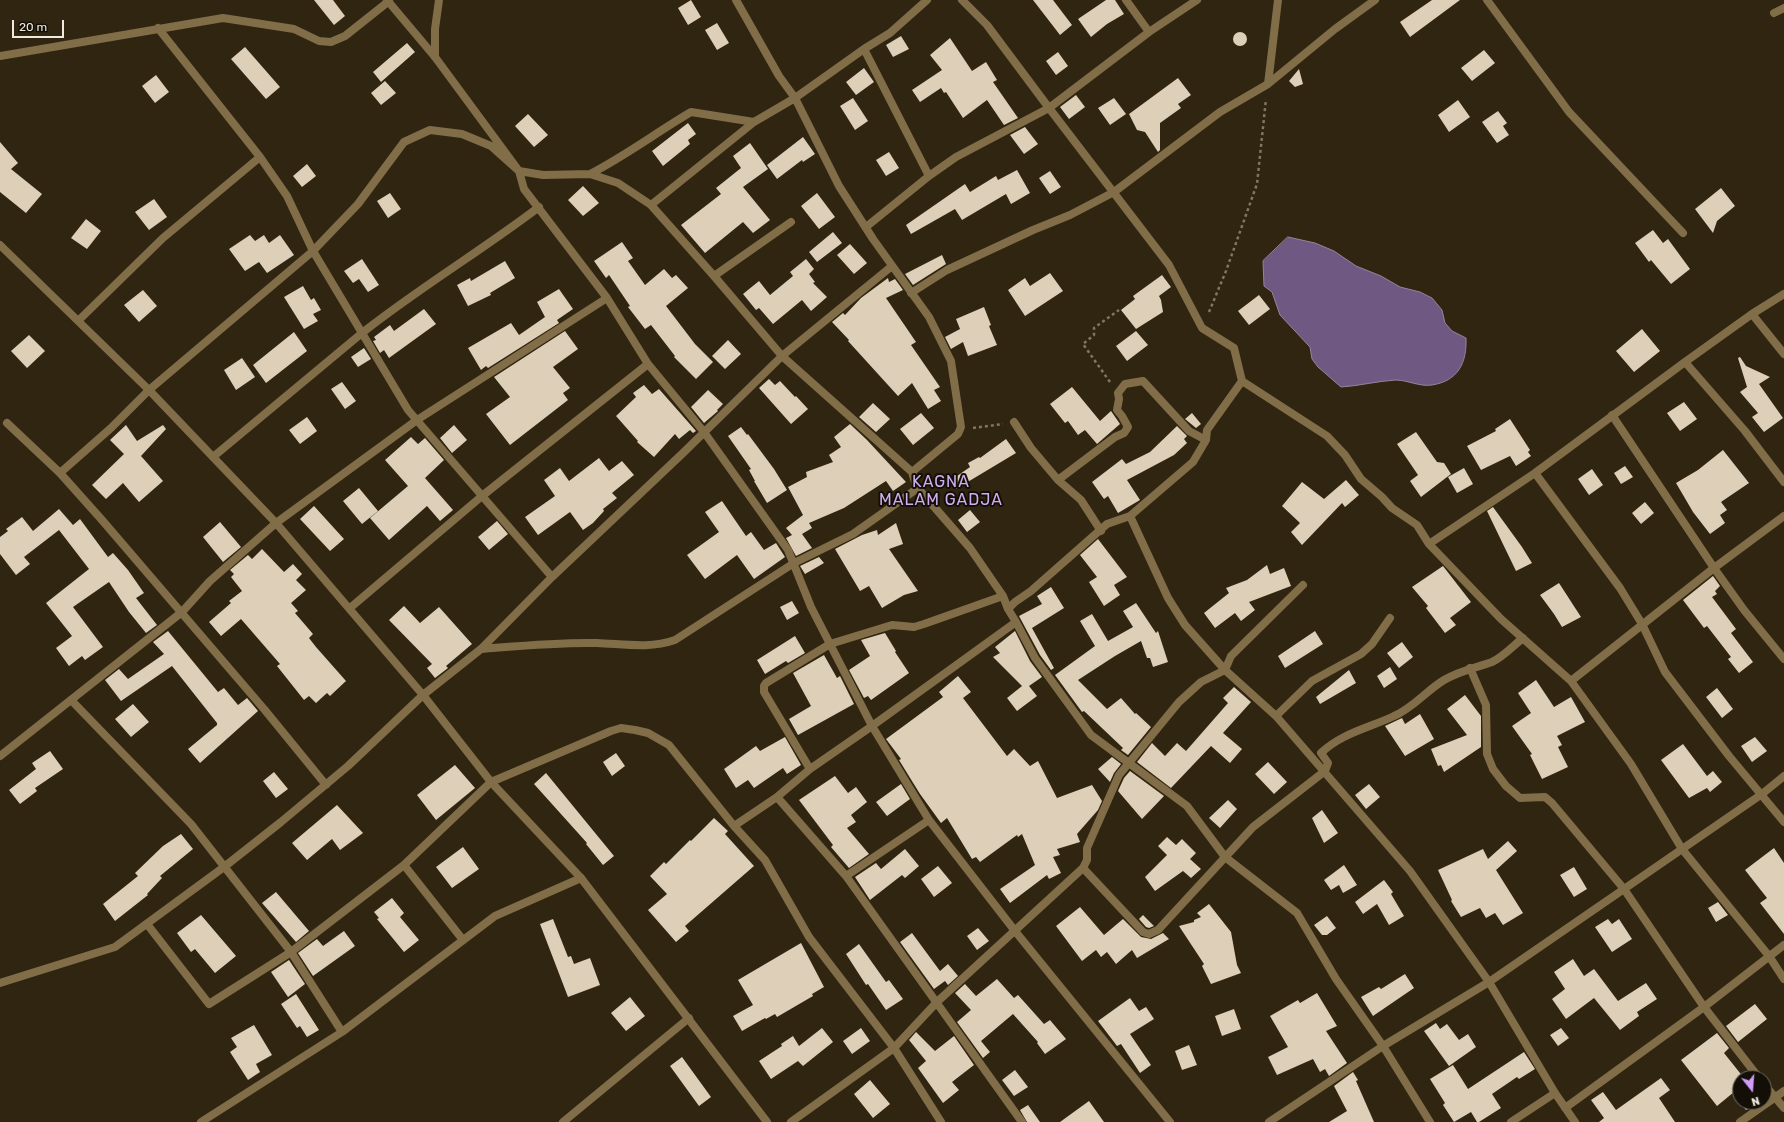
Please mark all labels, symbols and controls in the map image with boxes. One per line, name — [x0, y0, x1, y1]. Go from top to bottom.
scale bar — [14, 12, 66, 38]
text: 20 m — [19, 20, 47, 34]
district label: KAGNA MALAM GADJA — [879, 472, 1003, 510]
north arrow — [1732, 1070, 1772, 1110]
text: N — [1750, 1094, 1761, 1108]

